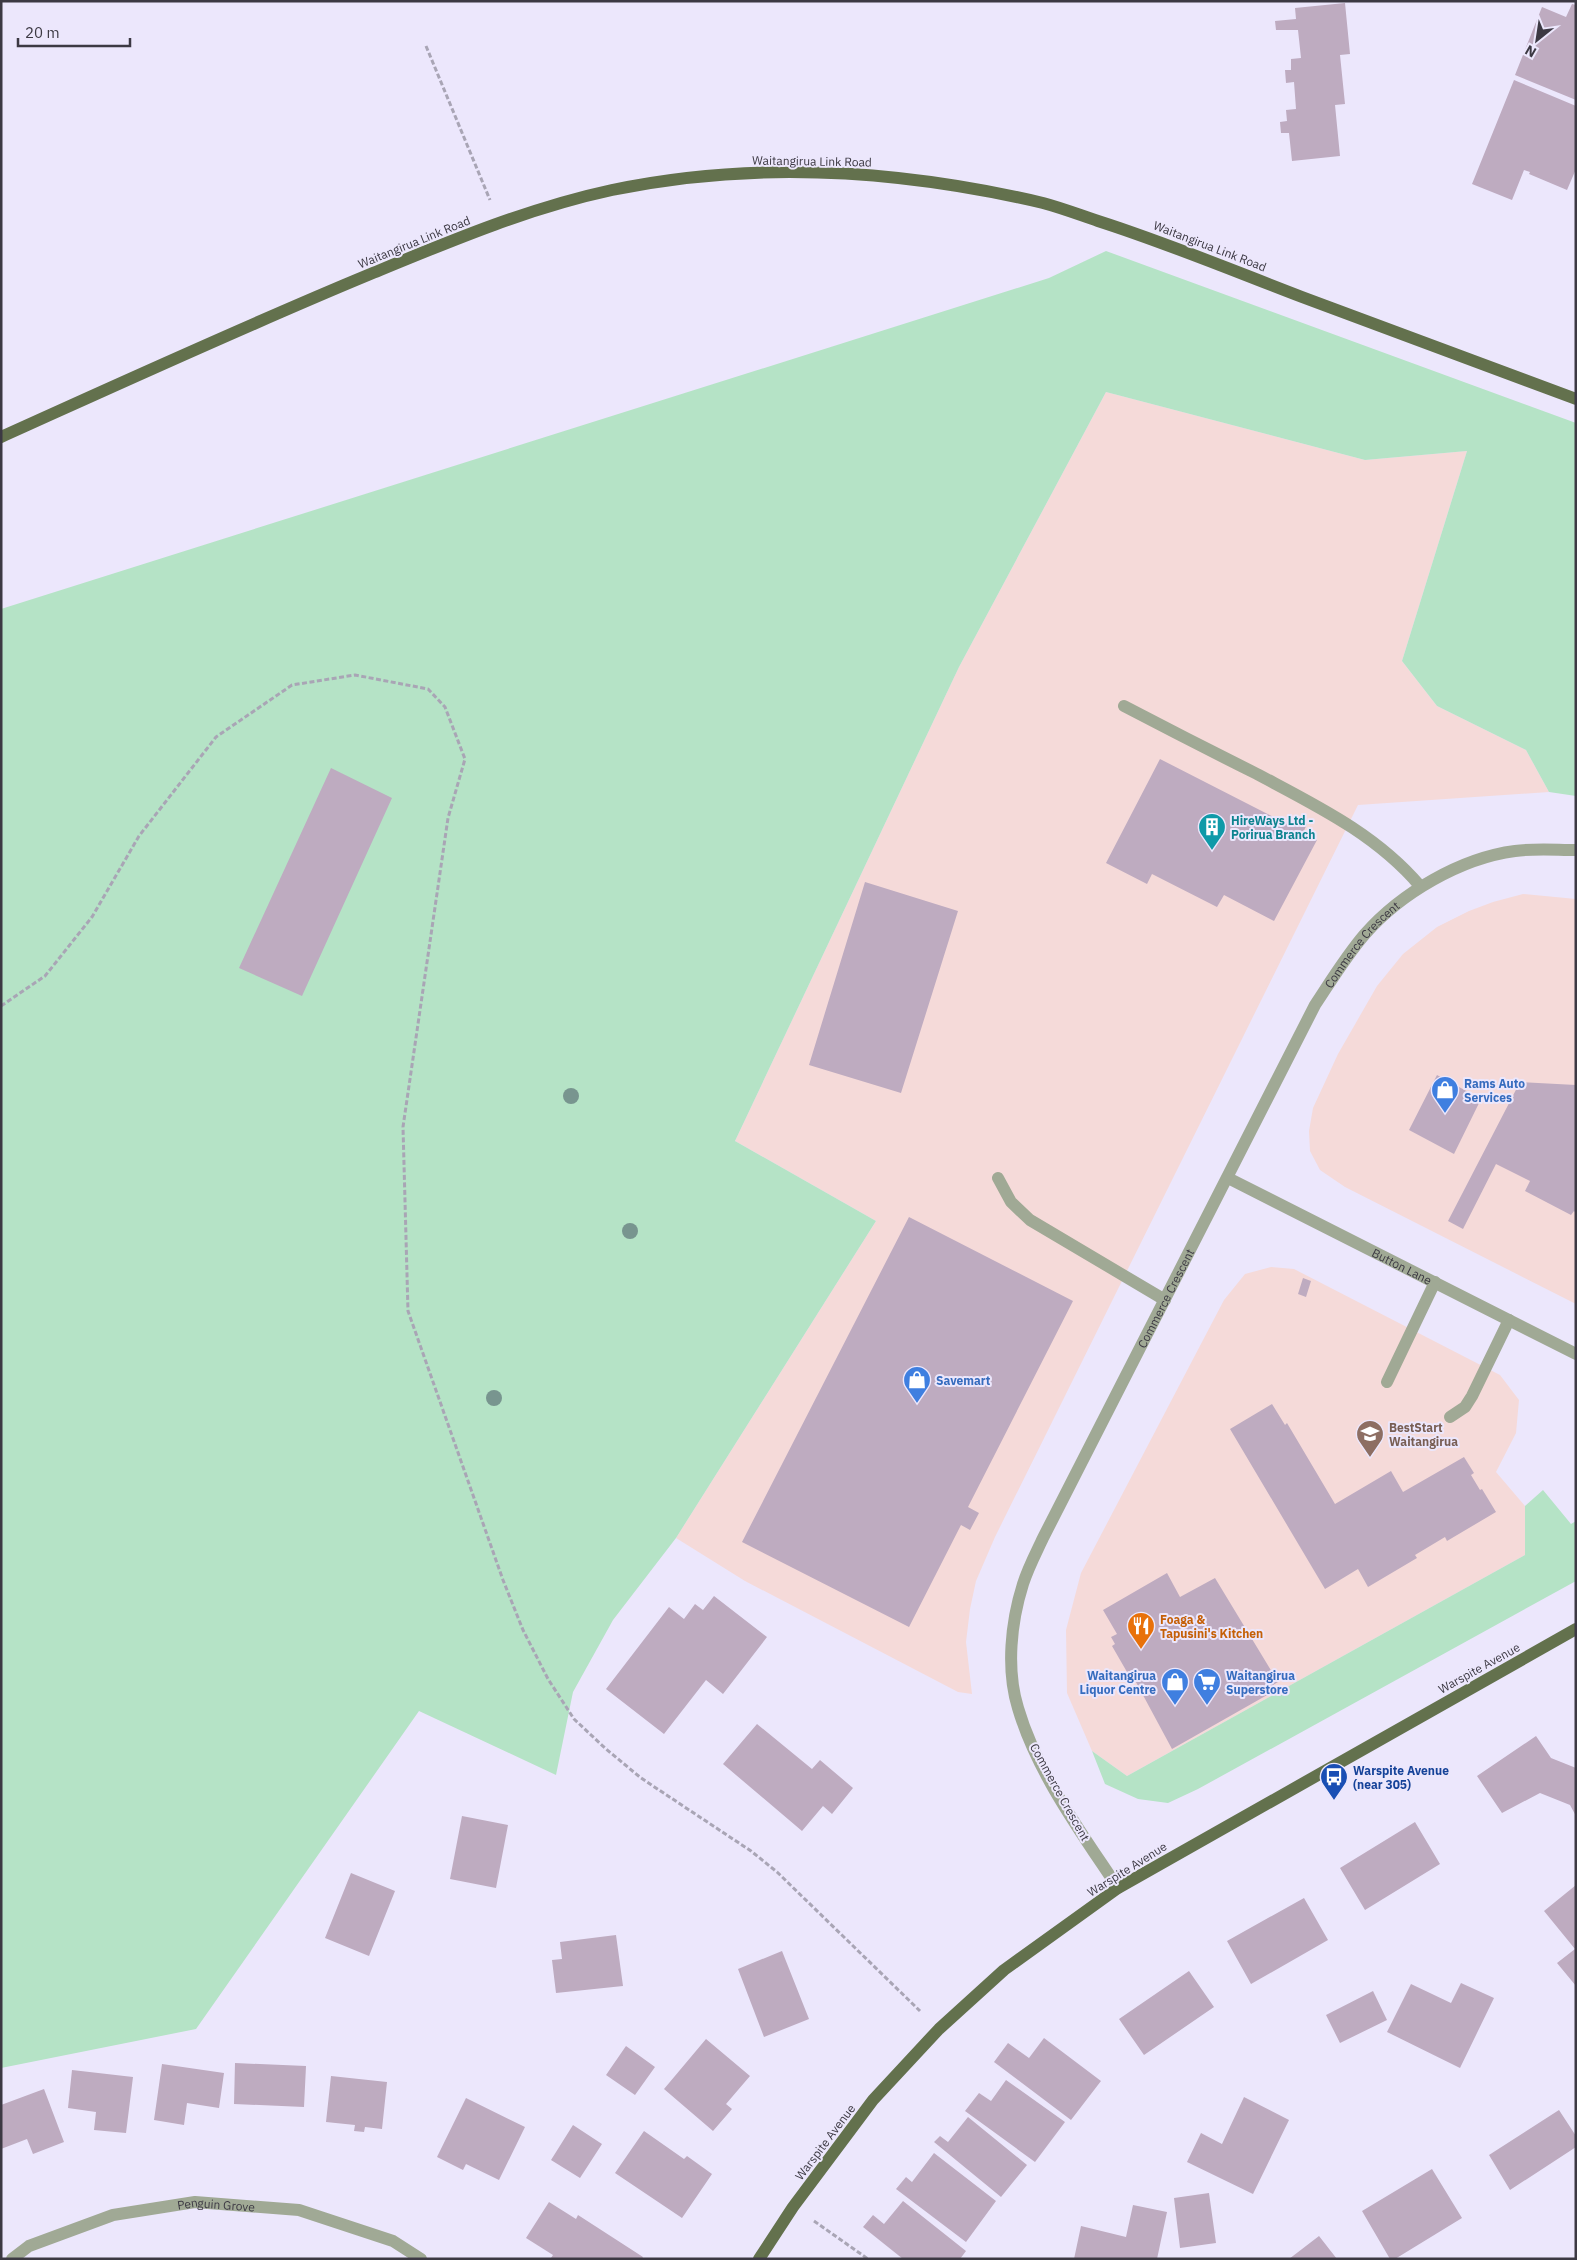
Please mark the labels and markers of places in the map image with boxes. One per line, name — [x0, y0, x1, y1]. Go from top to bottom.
building icon: HireWays Ltd - Porirua Branch — [1197, 812, 1227, 851]
place label: HireWays Ltd - Porirua Branch — [1231, 813, 1315, 842]
shop icon: Rams Auto Services — [1430, 1075, 1460, 1114]
place label: Rams Auto Services — [1464, 1076, 1525, 1105]
shop icon: Savemart — [902, 1365, 932, 1404]
place label: Savemart — [936, 1373, 991, 1388]
school or university icon: BestStart Waitangirua — [1355, 1419, 1385, 1458]
place label: BestStart Waitangirua — [1389, 1420, 1458, 1449]
restaurant icon: Foaga & Tapusini's Kitchen — [1126, 1611, 1156, 1650]
place label: Foaga & Tapusini's Kitchen — [1160, 1612, 1263, 1641]
shop icon: Waitangirua Liquor Centre — [1160, 1667, 1190, 1706]
supermarket icon: Waitangirua Superstore — [1192, 1667, 1222, 1706]
place label: Waitangirua Liquor Centre — [1079, 1668, 1156, 1697]
place label: Waitangirua Superstore — [1226, 1668, 1295, 1697]
bus stop icon: Warspite Avenue (near 305) — [1319, 1762, 1349, 1801]
place label: Warspite Avenue (near 305) — [1353, 1763, 1449, 1792]

